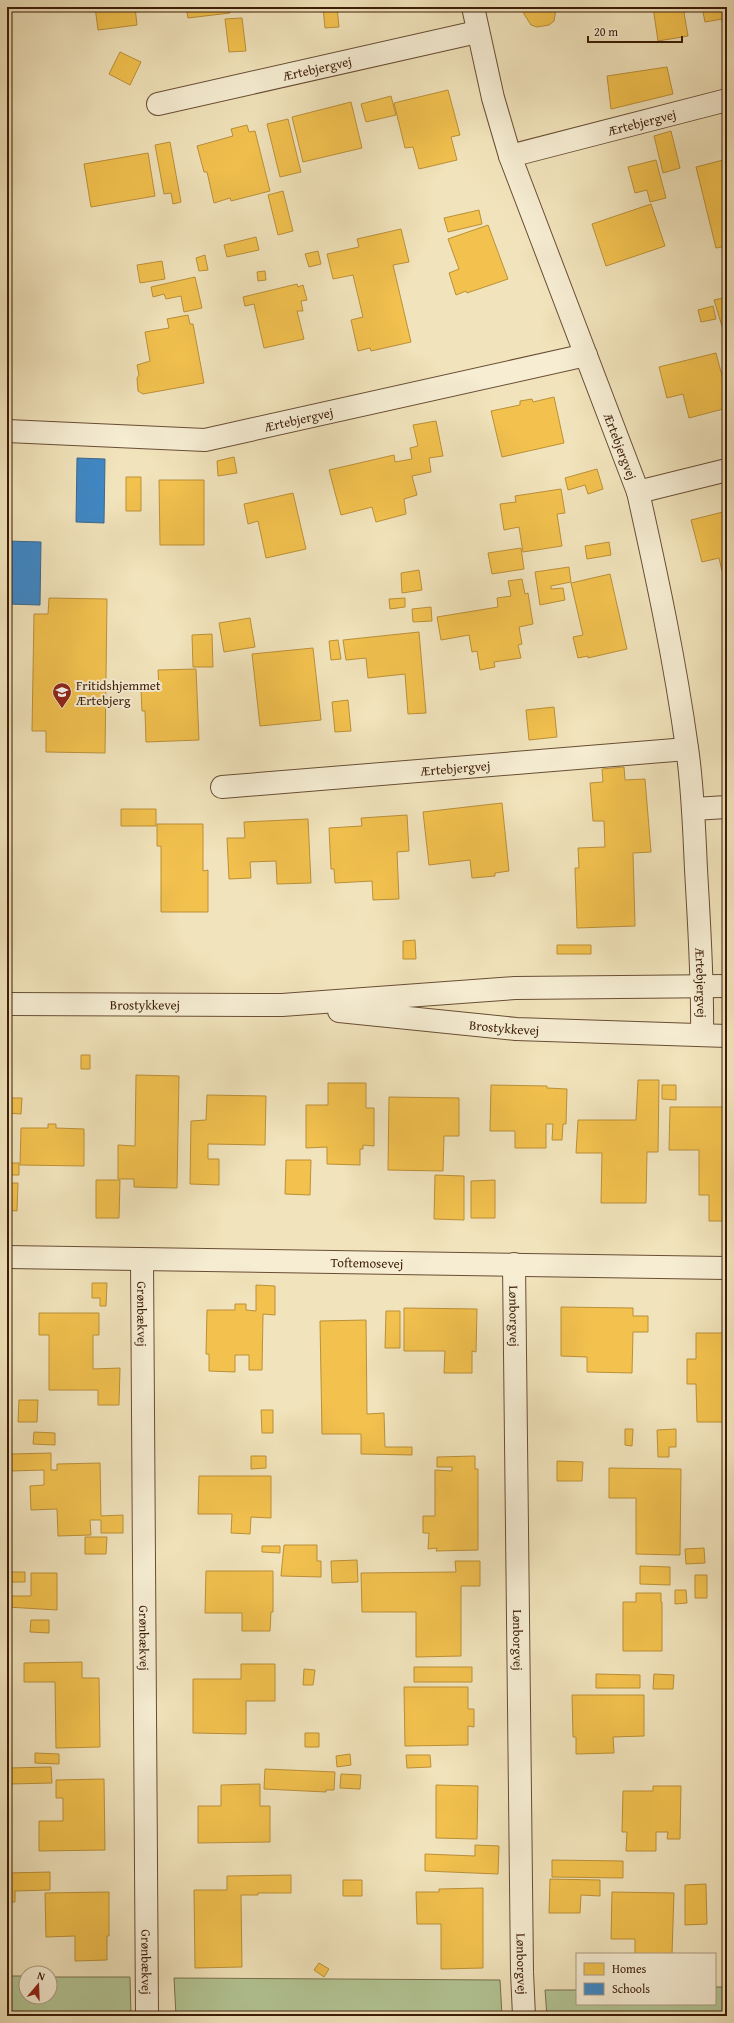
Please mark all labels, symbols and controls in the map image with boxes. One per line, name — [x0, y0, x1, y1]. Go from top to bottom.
scale bar — [588, 18, 682, 44]
text: 20 m — [594, 23, 618, 40]
street label: Ærtebjergvej — [281, 52, 353, 86]
street label: Ærtebjergvej — [605, 105, 678, 140]
street label: Ærtebjergvej — [262, 403, 335, 437]
street label: Ærtebjergvej — [599, 410, 641, 482]
place label: Fritidshjemmet Ærtebjerg — [76, 676, 161, 710]
school or university icon: Fritidshjemmet Ærtebjerg — [51, 681, 73, 709]
street label: Ærtebjergvej — [419, 756, 491, 781]
street label: Ærtebjergvej — [690, 947, 711, 1018]
street label: Brostykkevej — [110, 995, 180, 1015]
street label: Brostykkevej — [468, 1015, 540, 1040]
street label: Toftemosevej — [330, 1253, 403, 1273]
street label: Grønbækvej — [132, 1281, 152, 1347]
street label: Lønborgvej — [504, 1285, 524, 1347]
street label: Grønbækvej — [134, 1605, 154, 1671]
street label: Lønborgvej — [508, 1609, 528, 1671]
street label: Grønbækvej — [136, 1929, 156, 1995]
street label: Lønborgvej — [512, 1933, 532, 1995]
legend — [576, 1953, 716, 2005]
text: Homes — [612, 1960, 647, 1977]
north arrow — [18, 1965, 58, 2005]
text: N — [35, 1967, 48, 1985]
text: Schools — [612, 1980, 650, 1997]

